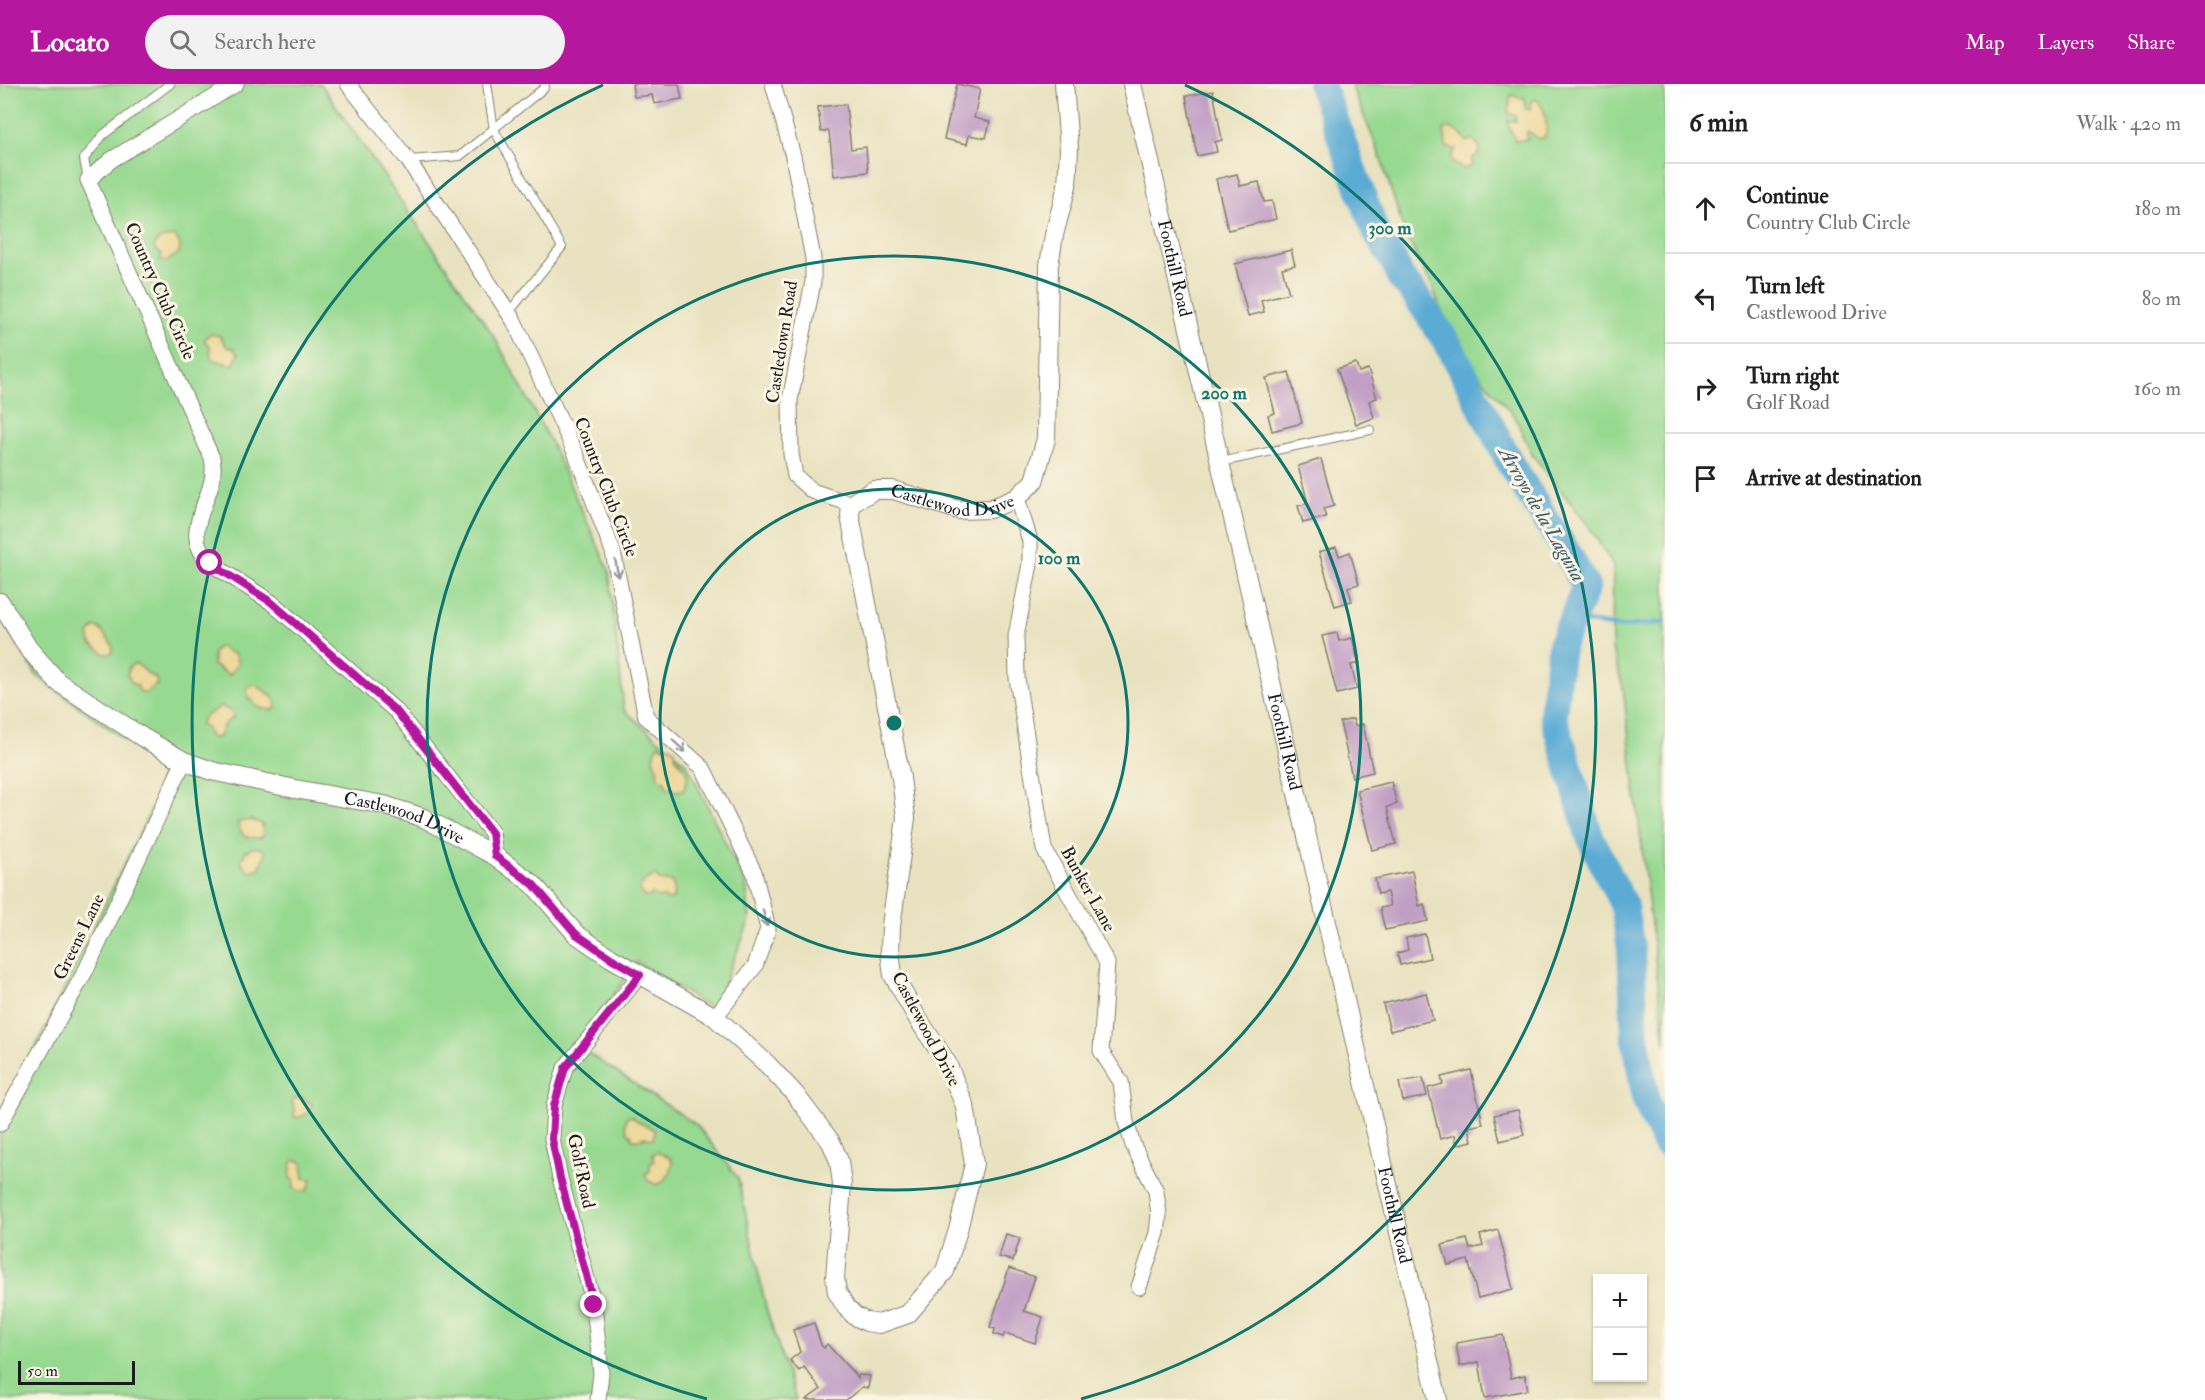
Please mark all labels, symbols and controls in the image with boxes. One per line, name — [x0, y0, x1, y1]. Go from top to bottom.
search box — [145, 15, 565, 69]
text: Locato — [30, 25, 109, 60]
icon: search — [166, 26, 199, 59]
text: Search here — [214, 28, 316, 56]
text: Map — [1965, 29, 2005, 56]
text: Layers — [2038, 29, 2094, 56]
text: Share — [2127, 29, 2175, 56]
text: 6 min — [1689, 107, 1748, 139]
text: Walk · 420 m — [2076, 111, 2181, 136]
text: Continue — [1746, 182, 1829, 210]
icon: ahead — [1689, 192, 1722, 225]
text: 180 m — [2134, 196, 2181, 221]
text: Country Club Circle — [1746, 210, 1910, 235]
street label: Foothill Road — [1152, 217, 1197, 319]
text: 300 m — [1368, 217, 1413, 240]
street label: Country Club Circle — [119, 219, 201, 364]
text: Turn left — [1746, 272, 1825, 300]
street label: Castledown Road — [761, 279, 803, 405]
icon: left — [1689, 282, 1722, 315]
text: 80 m — [2142, 286, 2181, 311]
text: Castlewood Drive — [1746, 300, 1887, 325]
text: Turn right — [1746, 362, 1839, 390]
icon: right — [1689, 372, 1722, 405]
text: 160 m — [2134, 376, 2181, 401]
text: 200 m — [1201, 382, 1248, 405]
text: Golf Road — [1746, 390, 1830, 415]
street label: Country Club Circle — [569, 414, 643, 561]
water label: Arroyo de la Laguna — [1492, 440, 1591, 586]
icon: arrive — [1689, 462, 1722, 495]
text: Arrive at destination — [1746, 464, 1922, 492]
street label: Castlewood Drive — [888, 478, 1018, 522]
text: 100 m — [1038, 547, 1081, 570]
route start — [196, 549, 222, 575]
one-way arrow — [612, 559, 623, 578]
street label: Foothill Road — [1262, 691, 1307, 792]
centre of rings — [884, 713, 904, 733]
one-way arrow — [671, 739, 686, 753]
street label: Castlewood Drive — [342, 787, 469, 849]
street label: Bunker Lane — [1055, 842, 1121, 936]
street label: Greens Lane — [48, 890, 110, 984]
one-way arrow — [760, 908, 772, 927]
street label: Castlewood Drive — [886, 968, 966, 1091]
street label: Golf Road — [562, 1132, 600, 1210]
street label: Foothill Road — [1373, 1164, 1417, 1266]
map controls — [1593, 1274, 1647, 1382]
button: + — [1593, 1274, 1647, 1328]
route end — [580, 1291, 606, 1317]
button: − — [1593, 1328, 1647, 1382]
scale bar — [18, 1358, 135, 1386]
text: 50 m — [27, 1361, 58, 1381]

